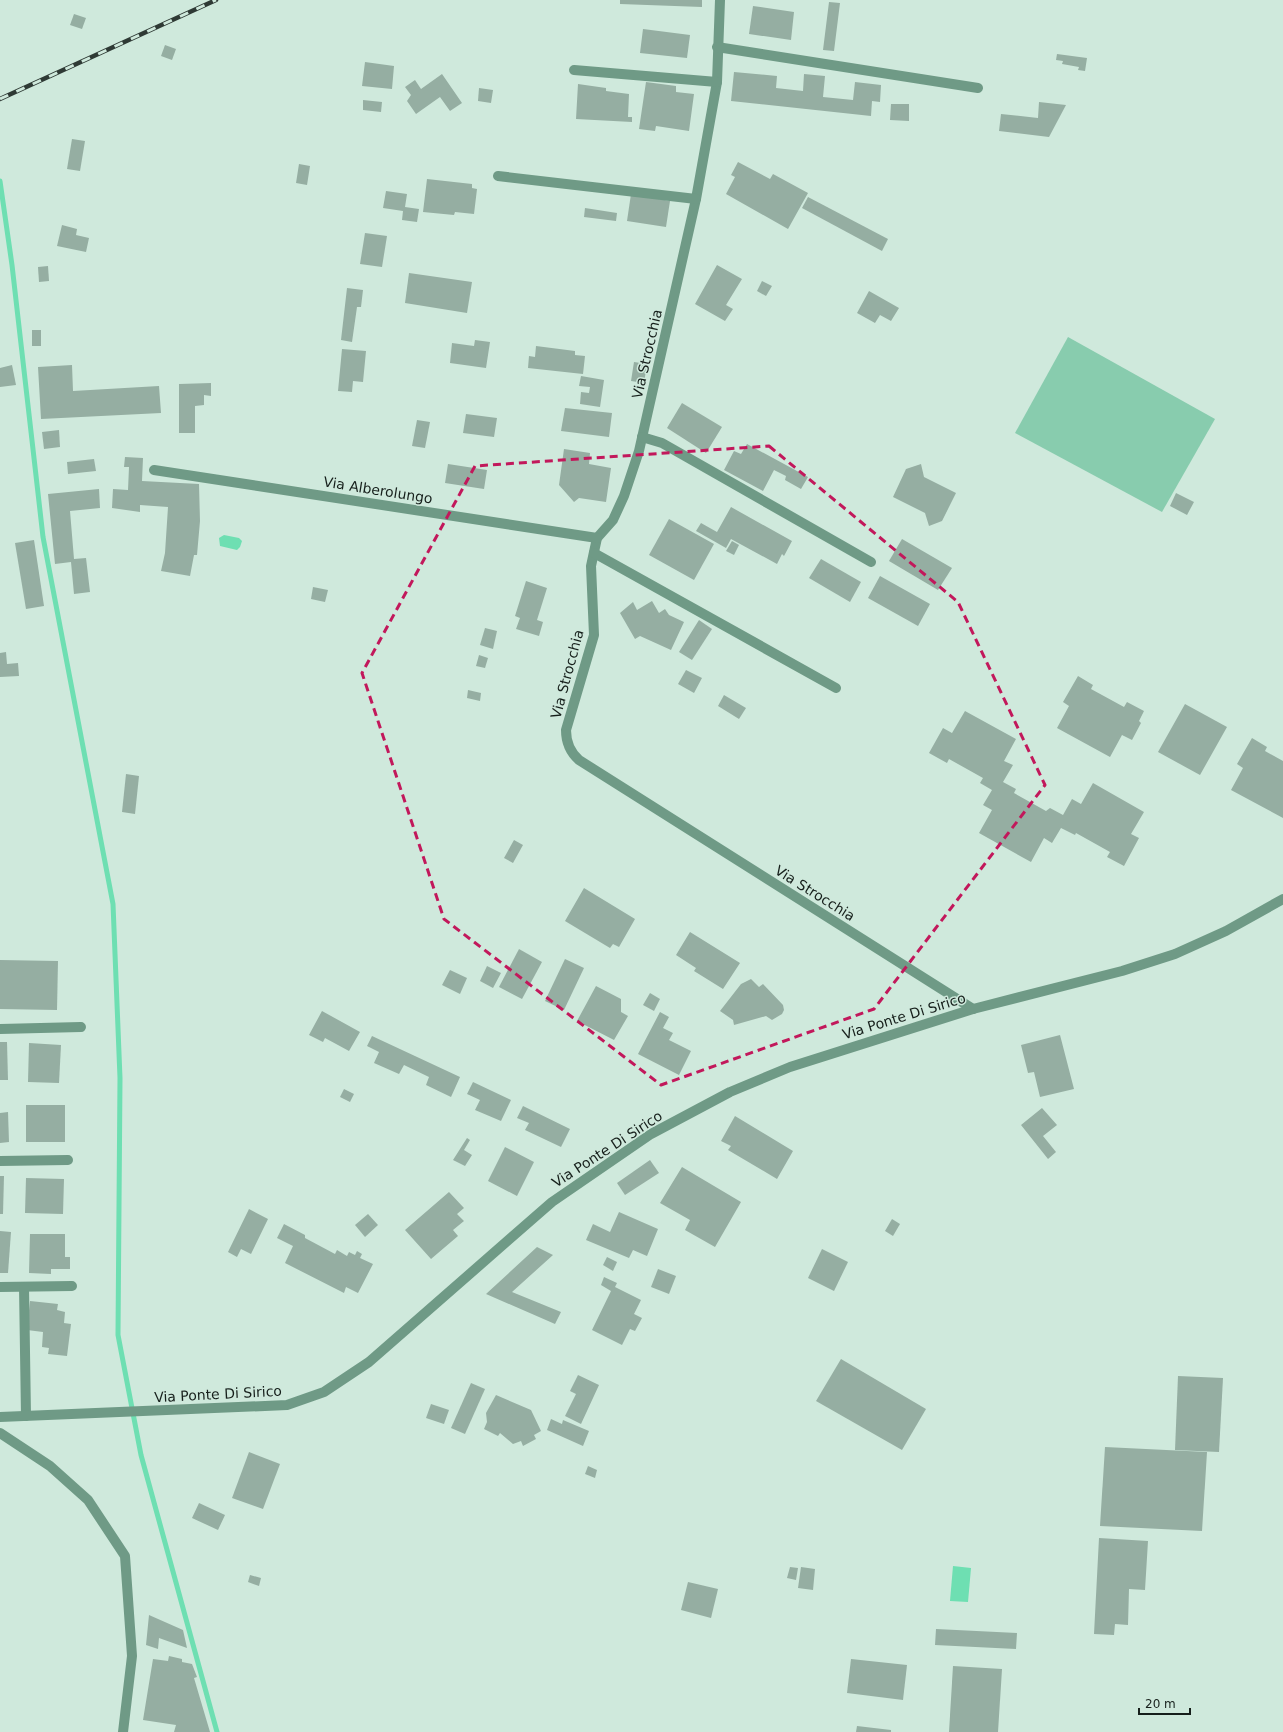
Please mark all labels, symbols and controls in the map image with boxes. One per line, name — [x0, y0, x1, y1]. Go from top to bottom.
street label: Via Strocchia — [629, 308, 665, 400]
street label: Via Alberolungo — [322, 473, 434, 507]
street label: Via Strocchia — [547, 628, 587, 720]
street label: Via Strocchia — [772, 862, 858, 924]
street label: Via Ponte Di Sirico — [840, 990, 968, 1042]
street label: Via Ponte Di Sirico — [549, 1107, 665, 1191]
street label: Via Ponte Di Sirico — [154, 1383, 282, 1405]
scale bar — [1139, 1690, 1190, 1716]
text: 20 m — [1145, 1697, 1176, 1711]

